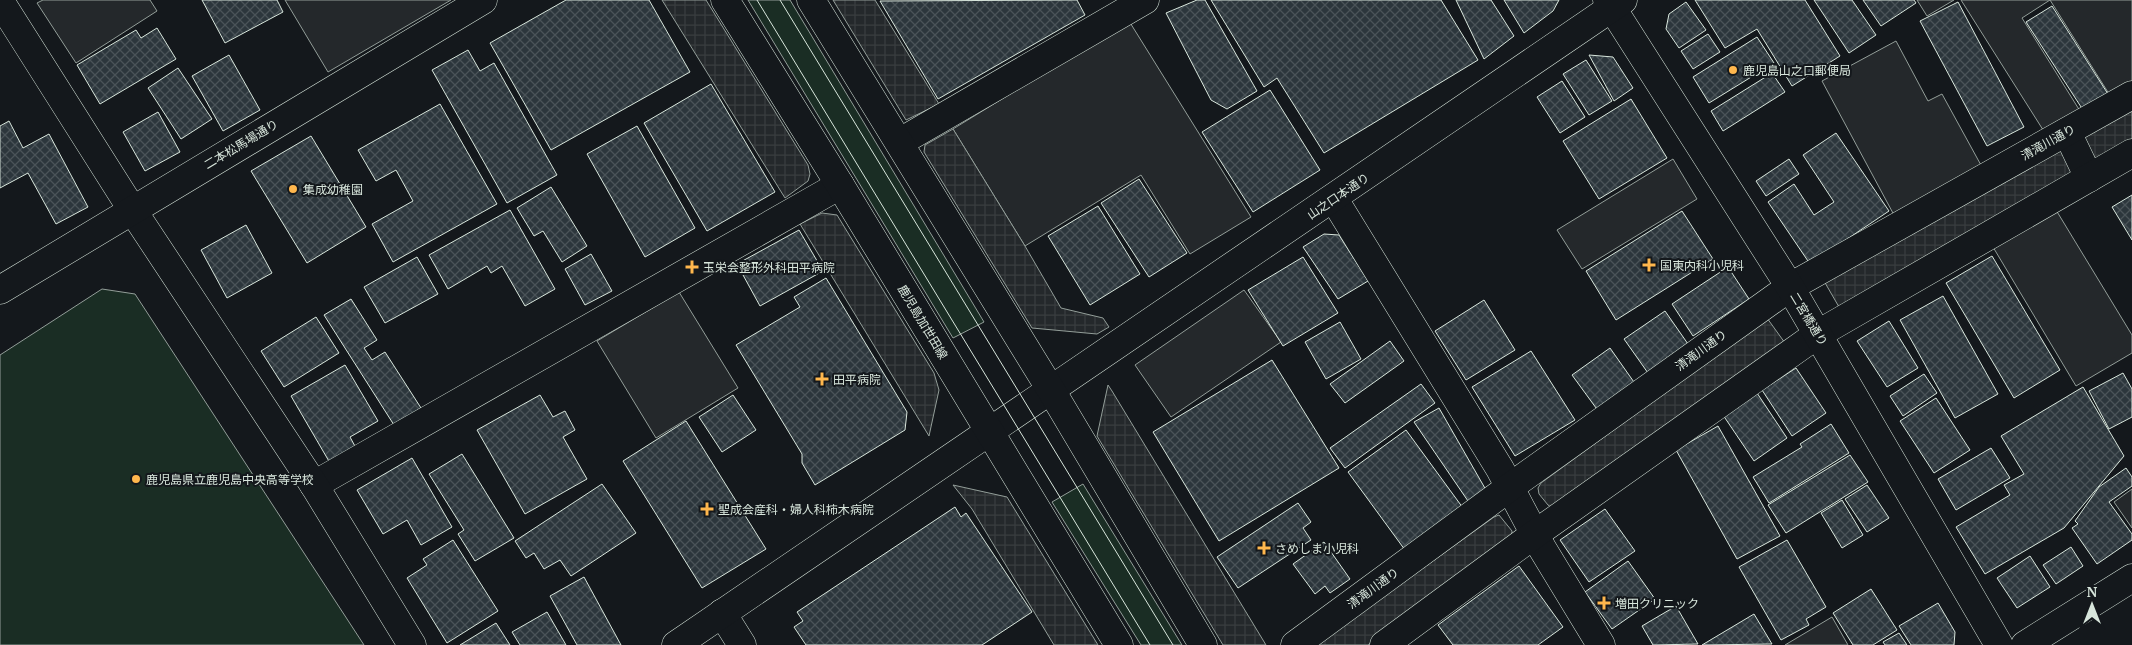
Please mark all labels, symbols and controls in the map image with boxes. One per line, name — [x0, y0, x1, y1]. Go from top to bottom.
place label: 鹿児島山之口郵便局 — [1743, 63, 1851, 78]
marker: 鹿児島山之口郵便局 — [1727, 64, 1739, 76]
street label: 二本松馬場通り — [201, 116, 281, 172]
street label: 清滝川通り — [2018, 121, 2078, 163]
street label: 山之口本通り — [1304, 170, 1372, 222]
place label: 集成幼稚園 — [303, 182, 363, 197]
marker: 集成幼稚園 — [287, 183, 299, 195]
marker: 国東内科小児科 — [1642, 258, 1656, 272]
place label: 国東内科小児科 — [1660, 258, 1744, 273]
marker: 玉栄会整形外科田平病院 — [685, 260, 699, 274]
place label: 玉栄会整形外科田平病院 — [703, 260, 835, 275]
street label: 鹿児島加世田線 — [895, 282, 951, 362]
street label: 二宮橋通り — [1787, 289, 1831, 349]
street label: 清滝川通り — [1672, 326, 1730, 374]
marker: 田平病院 — [815, 372, 829, 386]
place label: 田平病院 — [833, 372, 881, 387]
place label: 鹿児島県立鹿児島中央高等学校 — [146, 472, 314, 487]
marker: 鹿児島県立鹿児島中央高等学校 — [130, 473, 142, 485]
marker: 聖成会産科・婦人科柿木病院 — [700, 502, 714, 516]
place label: 聖成会産科・婦人科柿木病院 — [718, 502, 874, 517]
marker: さめしま小児科 — [1257, 541, 1271, 555]
place label: さめしま小児科 — [1275, 541, 1359, 556]
street label: 清滝川通り — [1344, 564, 1402, 612]
north arrow — [2067, 580, 2117, 630]
text: N — [2087, 582, 2098, 601]
marker: 増田クリニック — [1597, 596, 1611, 610]
place label: 増田クリニック — [1615, 596, 1699, 611]

